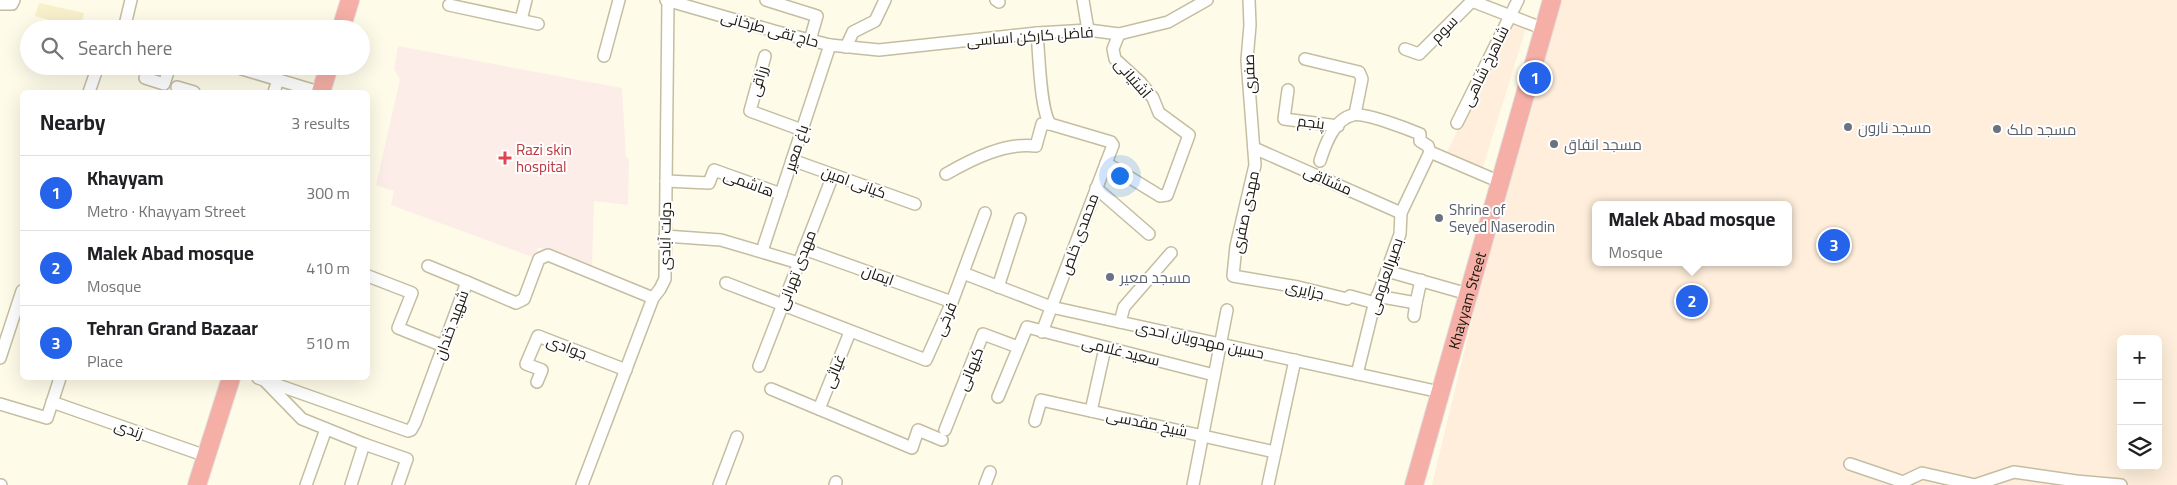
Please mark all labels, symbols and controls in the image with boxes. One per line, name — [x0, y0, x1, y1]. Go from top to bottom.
street label: حاج تقی طرخانی — [718, 2, 822, 56]
street label: سوم — [1423, 8, 1465, 50]
street label: فاضل کارکن اساسی — [966, 17, 1094, 55]
search box — [20, 20, 370, 75]
street label: شاهرخ شاهی — [1453, 20, 1517, 112]
text: Search here — [78, 30, 172, 66]
icon: search — [38, 34, 66, 62]
street label: آشتیانی — [1107, 51, 1159, 105]
street label: صفری — [1234, 54, 1264, 94]
pin: 1 — [1519, 59, 1551, 97]
street label: رزاقی — [740, 62, 776, 100]
text: Nearby — [40, 103, 106, 142]
street label: پنجم — [1296, 106, 1326, 138]
text: 3 results — [291, 108, 350, 138]
place label: مسجد نارون — [1858, 113, 1931, 142]
place label: مسجد ملک — [2007, 115, 2076, 144]
street label: باغ معیر — [774, 121, 817, 176]
marker: مسجد نارون — [1842, 121, 1854, 133]
marker: مسجد ملک — [1991, 123, 2003, 135]
place label: مسجد انفاق — [1564, 130, 1642, 159]
place label: Razi skin hospital — [516, 135, 572, 181]
marker: مسجد انفاق — [1548, 138, 1560, 150]
marker: Razi skin hospital — [498, 151, 512, 165]
street label: مشتاقی — [1299, 156, 1357, 204]
street label: کیانی امین — [817, 157, 891, 207]
text: Khayyam — [87, 160, 164, 196]
street label: هاشمی — [720, 160, 778, 206]
your location — [1107, 163, 1133, 189]
street label: مهدی صفری — [1222, 168, 1268, 256]
text: 1 — [52, 178, 60, 208]
text: 300 m — [306, 178, 350, 208]
street label: محمدی خلص — [1051, 189, 1107, 279]
place label: Shrine of Seyed Naserodin — [1449, 195, 1555, 241]
text: Metro · Khayyam Street — [87, 196, 246, 226]
popup — [1592, 201, 1792, 266]
text: Malek Abad mosque — [1609, 201, 1775, 237]
street label: دولت آبادی — [650, 202, 680, 270]
marker: Shrine of Seyed Naserodin — [1433, 212, 1445, 224]
street label: مهدی تهرانی — [767, 226, 825, 314]
pin: 3 — [1818, 226, 1850, 264]
street label: بصیرالعلومی — [1358, 234, 1412, 318]
text: Malek Abad mosque — [87, 235, 254, 271]
text: Mosque — [1609, 237, 1663, 267]
street label: Khayyam Street — [1439, 247, 1494, 353]
text: 2 — [52, 253, 60, 283]
text: 410 m — [306, 253, 350, 283]
street label: ایمان — [858, 256, 898, 294]
place label: مسجد معیر — [1119, 263, 1191, 292]
text: Mosque — [87, 271, 141, 301]
marker: مسجد معیر — [1104, 271, 1116, 283]
street label: جزایری — [1283, 272, 1327, 308]
pin: 2 — [1676, 282, 1708, 320]
street label: شهید خندان — [425, 286, 477, 364]
street label: فرخی — [925, 297, 965, 341]
text: Tehran Grand Bazaar — [87, 310, 258, 346]
street label: حسین مهدویان احدی — [1133, 312, 1267, 368]
street label: جوادی — [542, 326, 592, 368]
street label: سعید غلامی — [1079, 327, 1163, 375]
text: 3 — [52, 328, 60, 358]
text: 510 m — [306, 328, 350, 358]
map controls — [2117, 335, 2162, 470]
button: + — [2117, 335, 2162, 380]
street label: کیهانی — [948, 343, 992, 395]
text: Place — [87, 346, 123, 376]
street label: غیاثی — [814, 349, 854, 393]
button: − — [2117, 380, 2162, 425]
street label: شیخ مقدسی — [1104, 400, 1190, 446]
street label: زندی — [110, 411, 148, 447]
button: layers — [2117, 425, 2162, 470]

